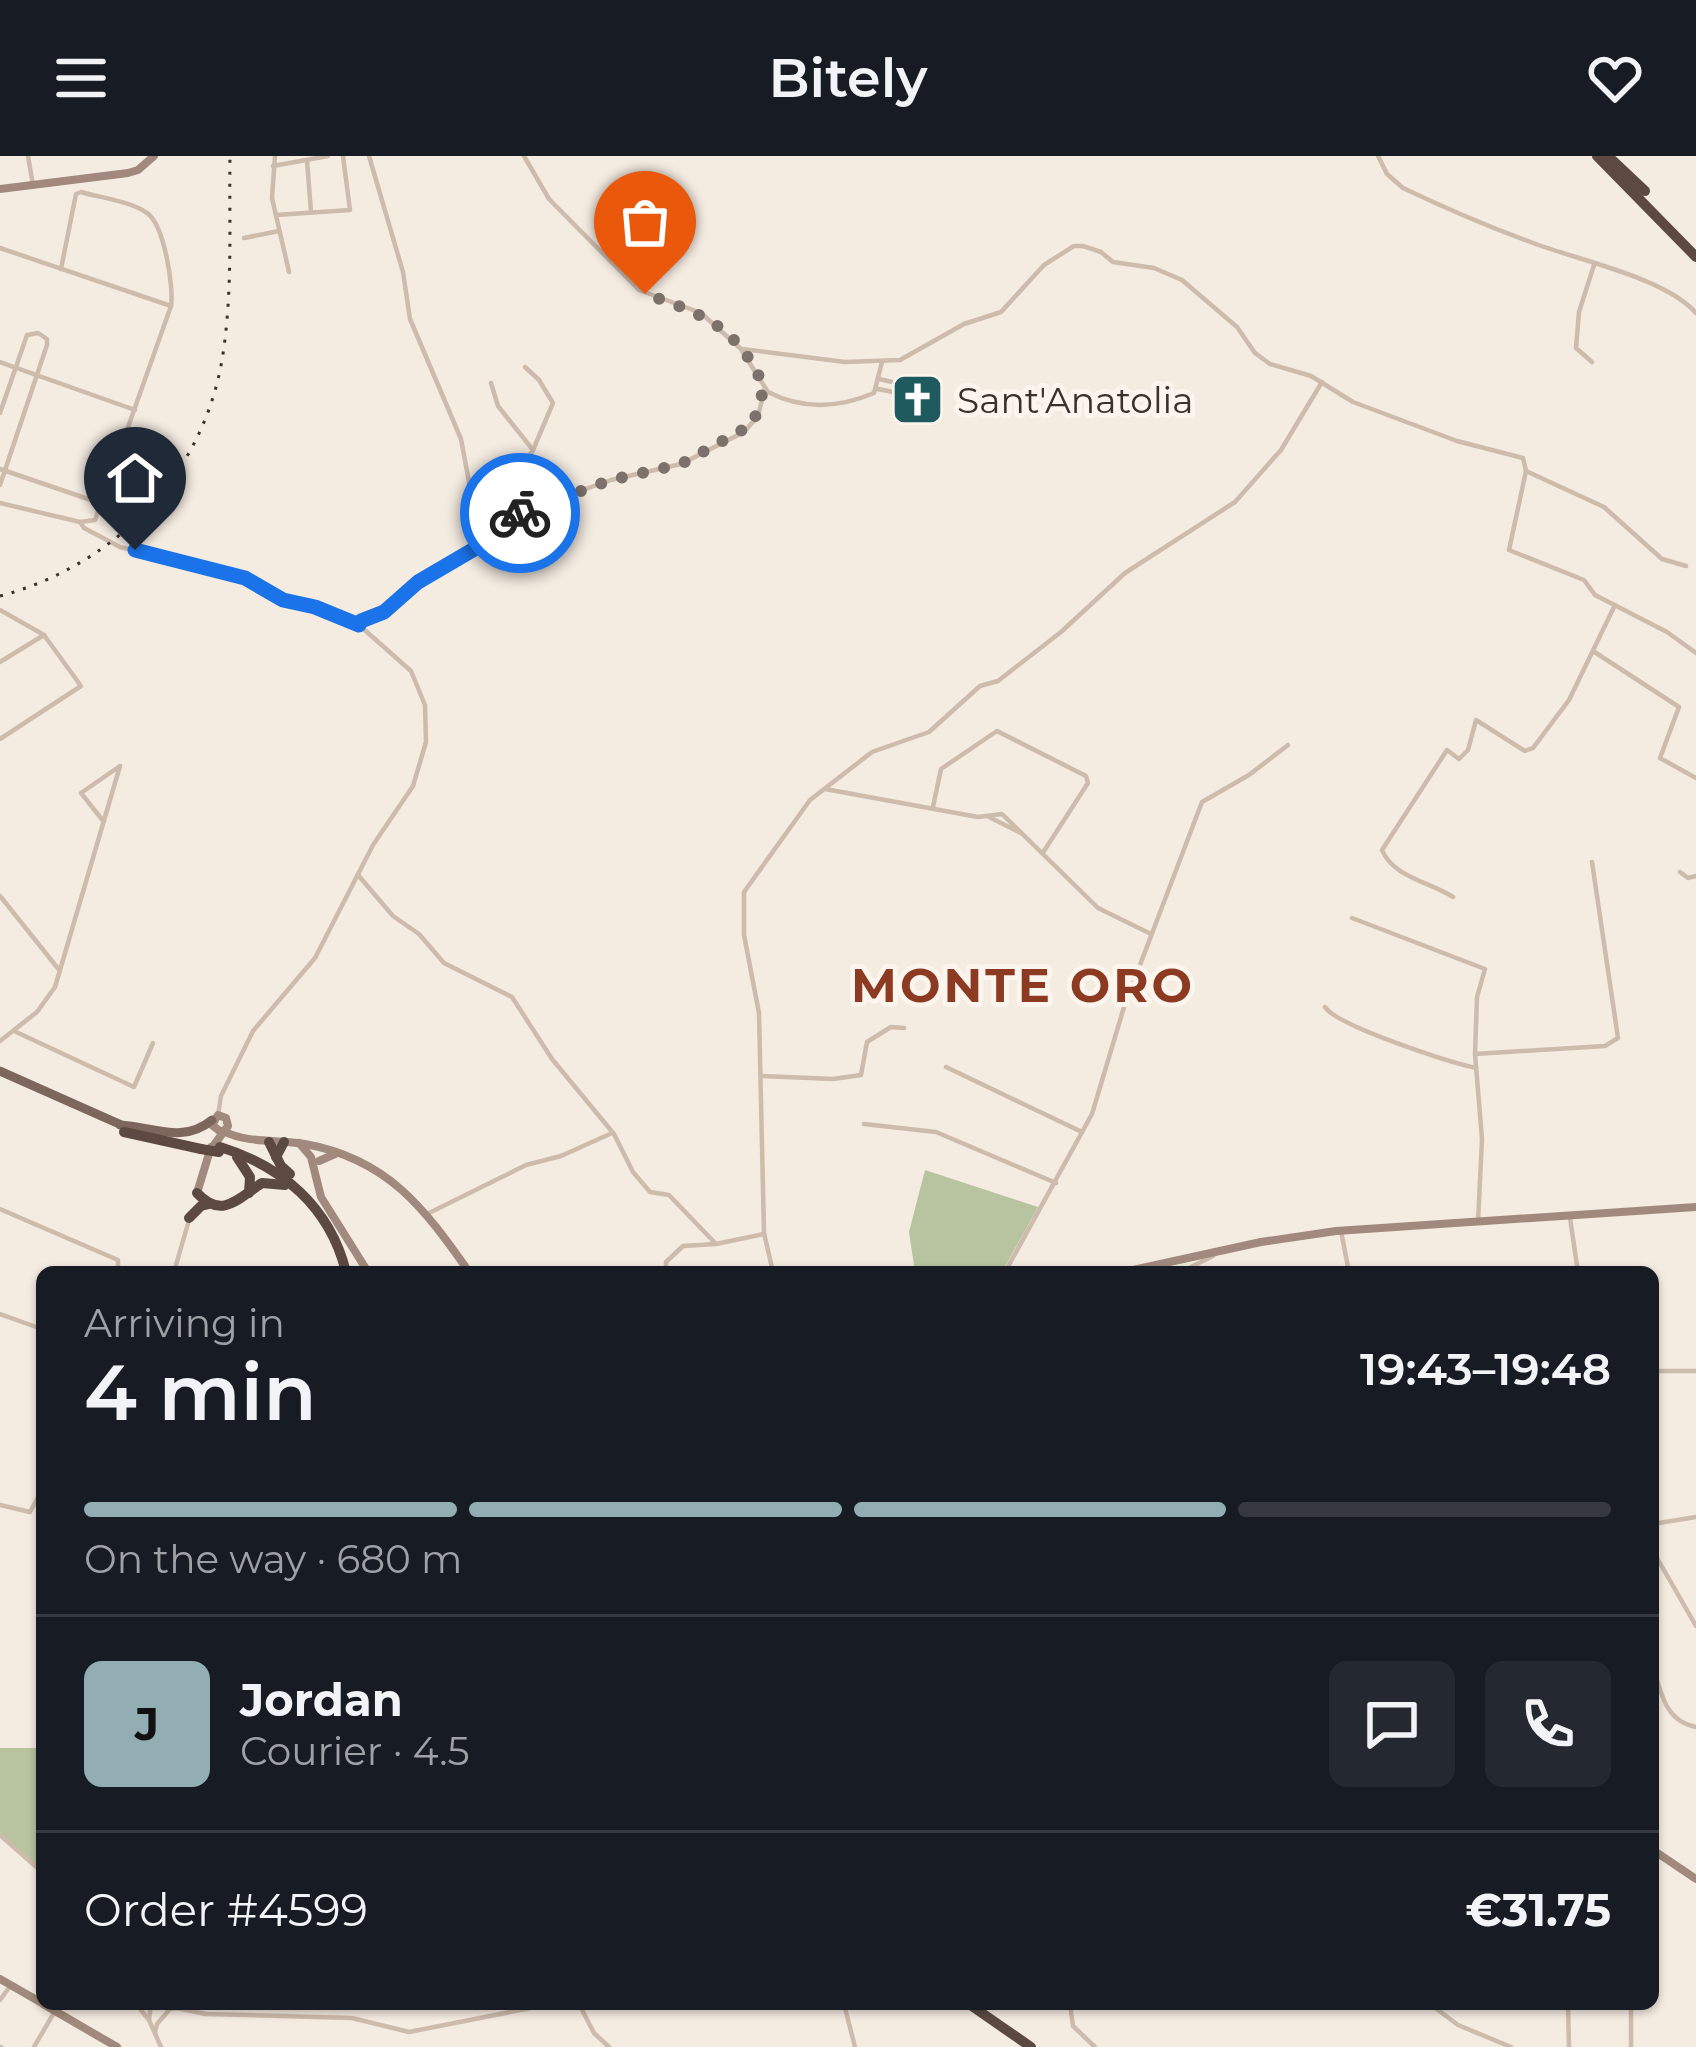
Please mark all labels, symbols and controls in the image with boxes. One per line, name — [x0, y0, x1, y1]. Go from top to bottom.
icon: menu — [48, 45, 114, 111]
text: Bitely — [768, 45, 928, 111]
icon: heart — [1582, 45, 1648, 111]
pin — [594, 171, 696, 294]
icon: bag — [612, 189, 678, 255]
church icon: Sant'Anatolia — [890, 372, 946, 428]
place label: Sant'Anatolia — [957, 378, 1194, 422]
pin — [84, 427, 186, 550]
icon: home — [102, 445, 168, 511]
courier — [460, 453, 580, 573]
icon: bike — [487, 480, 553, 546]
district label: MONTE ORO — [851, 956, 1195, 1014]
text: Arriving in — [84, 1299, 285, 1347]
text: 19:43–19:48 — [1360, 1341, 1611, 1396]
text: 4 min — [84, 1344, 317, 1440]
text: On the way · 680 m — [84, 1535, 463, 1583]
button: chat — [1329, 1661, 1455, 1787]
button: phone — [1485, 1661, 1611, 1787]
text: Jordan — [240, 1672, 403, 1727]
text: J — [135, 1696, 159, 1751]
text: Courier · 4.5 — [240, 1727, 470, 1775]
text: Order #4599 — [84, 1882, 368, 1937]
text: €31.75 — [1465, 1882, 1611, 1937]

